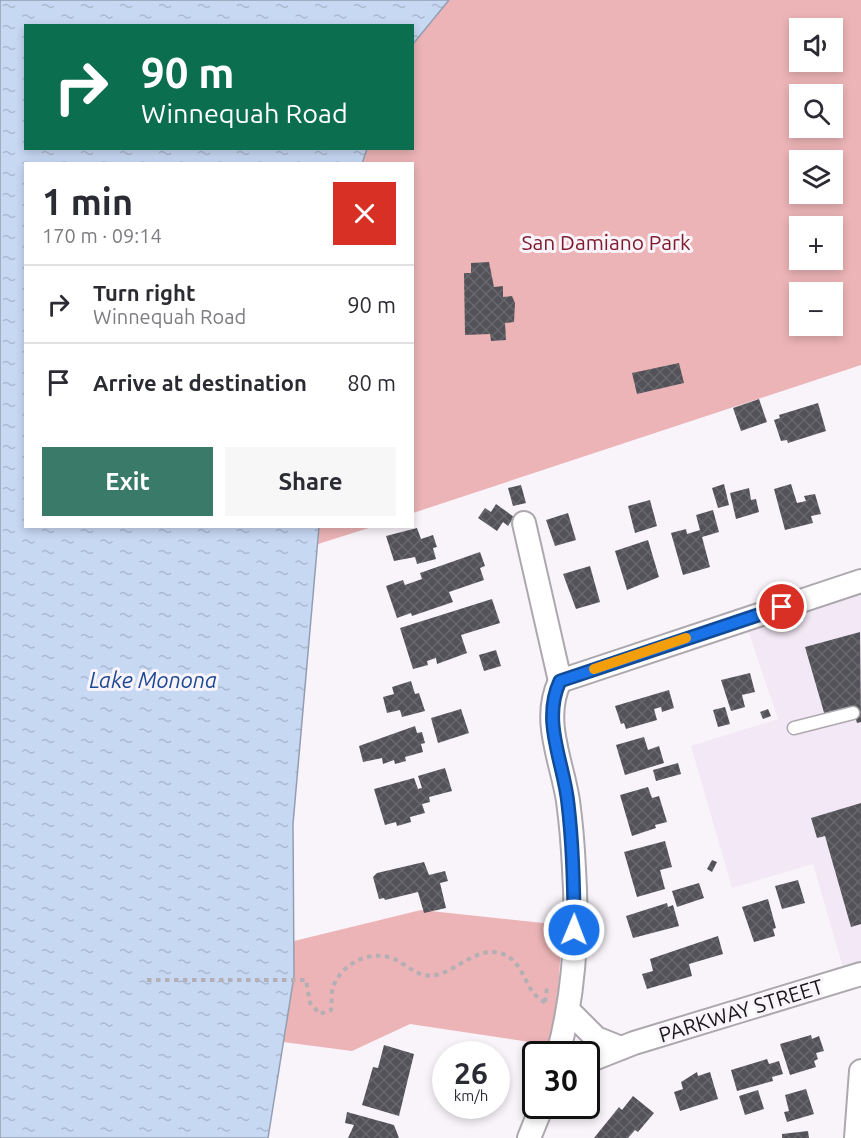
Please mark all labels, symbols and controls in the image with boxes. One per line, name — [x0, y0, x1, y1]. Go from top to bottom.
map controls — [789, 18, 843, 336]
button: sound — [789, 18, 843, 72]
icon: right — [42, 48, 120, 126]
text: 90 m — [141, 49, 235, 96]
button: search — [789, 84, 843, 138]
text: Winnequah Road — [141, 98, 348, 128]
button: layers — [789, 150, 843, 204]
text: 1 min — [42, 181, 133, 222]
button: close — [333, 182, 396, 245]
button: + — [789, 216, 843, 270]
text: 170 m · 09:14 — [42, 224, 162, 247]
park label: San Damiano Park — [521, 230, 691, 254]
text: Turn right — [93, 280, 195, 305]
button: − — [789, 282, 843, 336]
icon: right — [42, 288, 75, 321]
text: 90 m — [347, 292, 396, 317]
text: Winnequah Road — [93, 305, 246, 328]
icon: arrive — [42, 366, 75, 399]
text: Arrive at destination — [93, 370, 307, 395]
text: 80 m — [347, 370, 396, 395]
button: Exit — [42, 447, 213, 516]
button: Share — [225, 447, 396, 516]
pin — [756, 581, 807, 632]
icon: arrive — [765, 590, 798, 623]
water label: Lake Monona — [89, 667, 217, 692]
position arrow — [542, 898, 606, 962]
street label: PARKWAY STREET — [656, 974, 826, 1046]
speed limit sign: 30 — [522, 1041, 600, 1119]
text: 26 — [454, 1056, 488, 1090]
text: km/h — [454, 1087, 488, 1104]

